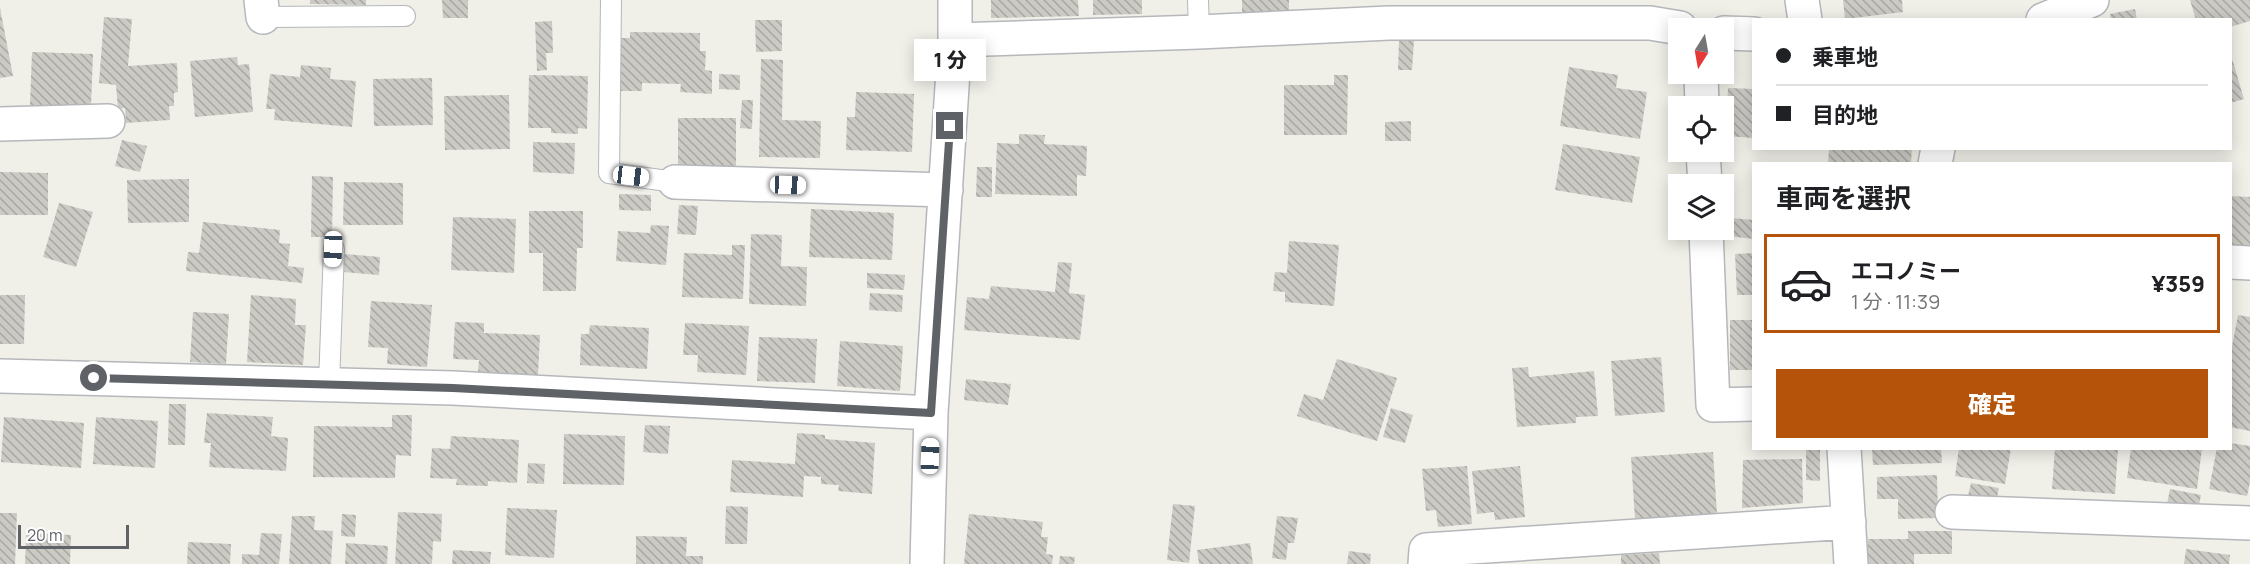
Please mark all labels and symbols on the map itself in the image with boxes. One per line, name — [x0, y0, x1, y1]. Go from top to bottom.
north arrow — [1668, 18, 1734, 84]
callout: 1 分 — [914, 39, 986, 81]
route end — [936, 112, 963, 139]
car — [612, 165, 650, 187]
car — [770, 175, 806, 195]
car — [323, 231, 343, 267]
route start — [80, 364, 107, 391]
car — [920, 438, 940, 474]
scale bar — [18, 522, 129, 550]

